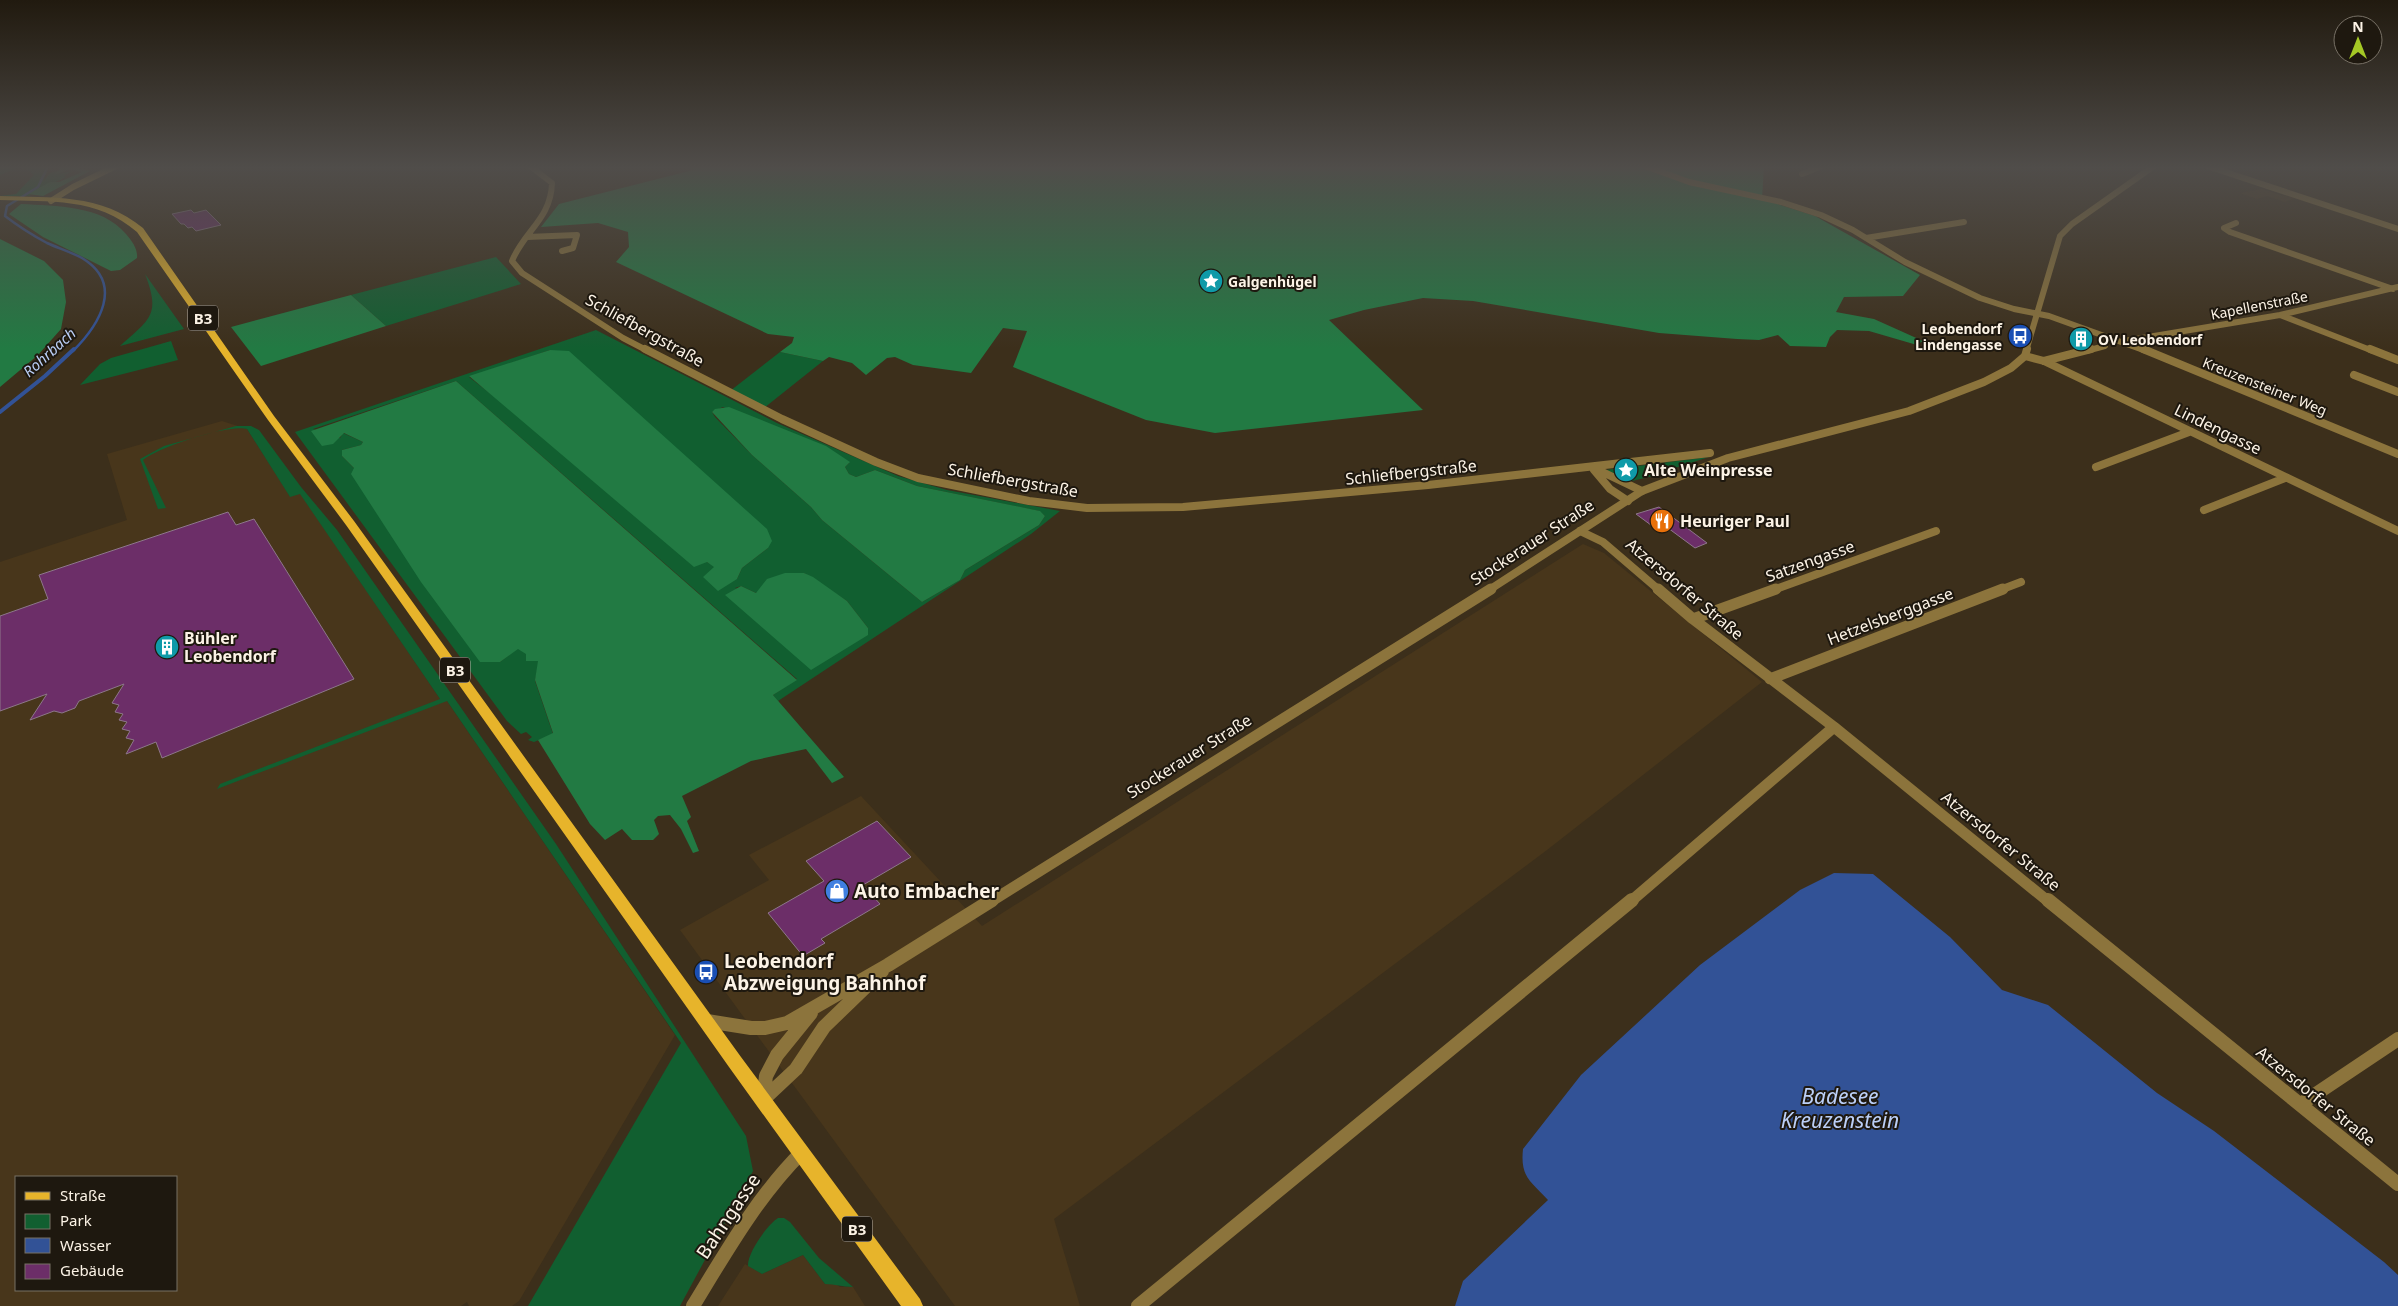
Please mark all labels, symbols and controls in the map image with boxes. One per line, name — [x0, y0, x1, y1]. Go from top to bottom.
north arrow — [2333, 15, 2383, 65]
text: N — [2352, 17, 2364, 36]
place icon: Galgenhügel — [1198, 268, 1224, 294]
place label: Galgenhügel — [1228, 272, 1317, 291]
street label: Kapellenstraße — [2209, 286, 2309, 324]
street label: Schliefbergstraße — [582, 288, 708, 372]
road number: B3 — [188, 306, 218, 330]
place label: Leobendorf Lindengasse — [1915, 319, 2004, 354]
water label: Rohrbach — [18, 323, 80, 381]
bus stop icon: Leobendorf Lindengasse — [2007, 323, 2033, 349]
building icon: OV Leobendorf — [2068, 326, 2094, 352]
place label: OV Leobendorf — [2098, 330, 2204, 349]
street label: Kreuzensteiner Weg — [2200, 352, 2330, 420]
street label: Lindengasse — [2171, 398, 2265, 460]
street label: Schliefbergstraße — [1344, 454, 1478, 490]
place icon: Alte Weinpresse — [1613, 457, 1639, 483]
street label: Schliefbergstraße — [946, 458, 1080, 502]
place label: Alte Weinpresse — [1644, 459, 1773, 481]
street label: Stockerauer Straße — [1466, 494, 1598, 590]
restaurant icon: Heuriger Paul — [1649, 508, 1675, 534]
place label: Heuriger Paul — [1680, 510, 1790, 532]
street label: Atzersdorfer Straße — [1622, 533, 1748, 645]
street label: Satzengasse — [1762, 535, 1858, 587]
street label: Hetzelsberggasse — [1824, 582, 1956, 650]
place label: Bühler Leobendorf — [184, 627, 277, 667]
building icon: Bühler Leobendorf — [154, 634, 180, 660]
road number: B3 — [440, 658, 470, 682]
street label: Stockerauer Straße — [1122, 709, 1256, 803]
street label: Atzersdorfer Straße — [1937, 786, 2065, 896]
shop icon: Auto Embacher — [824, 878, 850, 904]
place label: Auto Embacher — [854, 878, 1000, 904]
place label: Leobendorf Abzweigung Bahnhof — [724, 948, 927, 996]
bus stop icon: Leobendorf Abzweigung Bahnhof — [693, 959, 719, 985]
street label: Atzersdorfer Straße — [2252, 1041, 2380, 1151]
water label: Badesee Kreuzenstein — [1781, 1082, 1899, 1134]
street label: Bahngasse — [690, 1168, 766, 1264]
legend — [15, 1176, 178, 1291]
text: Straße — [60, 1185, 106, 1205]
text: Park — [60, 1210, 92, 1230]
road number: B3 — [842, 1216, 872, 1242]
text: Wasser — [60, 1235, 111, 1255]
text: Gebäude — [60, 1260, 124, 1280]

